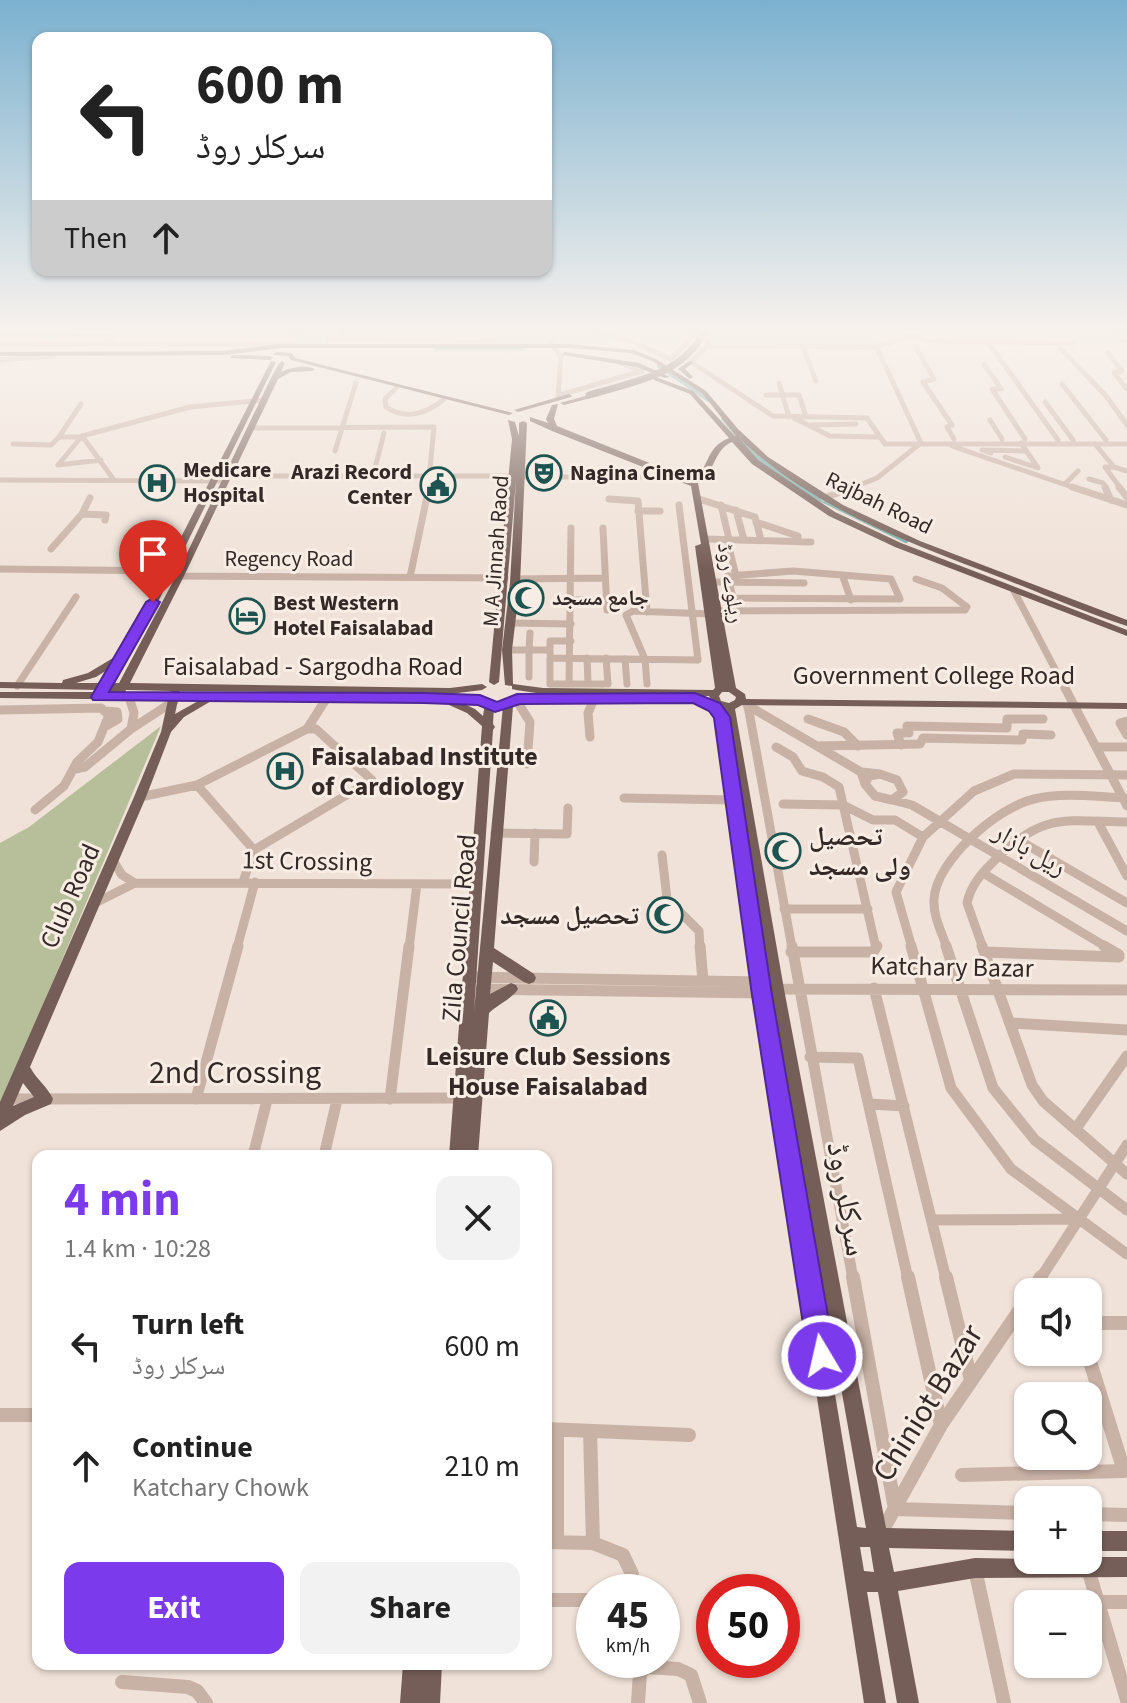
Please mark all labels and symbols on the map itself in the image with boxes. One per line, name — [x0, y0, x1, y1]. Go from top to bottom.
place label: Medicare Hospital — [183, 454, 271, 511]
theatre icon: Nagina Cinema — [525, 454, 563, 492]
place label: Arazi Record Center — [290, 456, 412, 513]
place label: Nagina Cinema — [570, 457, 716, 489]
street label: Rajbah Road — [820, 463, 938, 543]
hospital icon: Medicare Hospital — [138, 464, 176, 502]
public building icon: Arazi Record Center — [419, 466, 457, 504]
street label: M A Jinnah Raod — [475, 474, 517, 628]
pin — [119, 520, 187, 602]
street label: ریلوے روڈ — [709, 540, 753, 626]
street label: Regency Road — [225, 543, 353, 575]
mosque icon: جامع مسجد — [507, 579, 545, 617]
place label: جامع مسجد — [552, 582, 649, 614]
place label: Best Western Hotel Faisalabad — [273, 587, 434, 644]
hotel icon: Best Western Hotel Faisalabad — [228, 597, 266, 635]
street label: Faisalabad - Sargodha Road — [163, 648, 463, 685]
street label: Government College Road — [793, 657, 1075, 694]
place label: Faisalabad Institute of Cardiology — [311, 738, 538, 805]
hospital icon: Faisalabad Institute of Cardiology — [266, 752, 304, 790]
street label: ریل بازار — [985, 813, 1074, 885]
place label: تحصیل ولی مسجد — [809, 818, 911, 885]
street label: Zila Council Road — [432, 832, 486, 1024]
mosque icon: تحصیل ولی مسجد — [764, 832, 802, 870]
street label: Club Road — [31, 838, 109, 954]
street label: 1st Crossing — [241, 841, 373, 881]
mosque icon: تحصیل مسجد — [646, 896, 684, 934]
place label: تحصیل مسجد — [500, 897, 639, 934]
street label: Katchary Bazar — [870, 947, 1035, 987]
public building icon: Leisure Club Sessions House Faisalabad — [529, 999, 567, 1037]
place label: Leisure Club Sessions House Faisalabad — [425, 1038, 671, 1105]
street label: 2nd Crossing — [149, 1050, 321, 1096]
street label: سرکلر روڈ — [814, 1138, 880, 1260]
position arrow — [780, 1314, 864, 1398]
street label: Chiniot Bazar — [861, 1315, 995, 1491]
speed limit sign: 50 — [696, 1574, 800, 1678]

